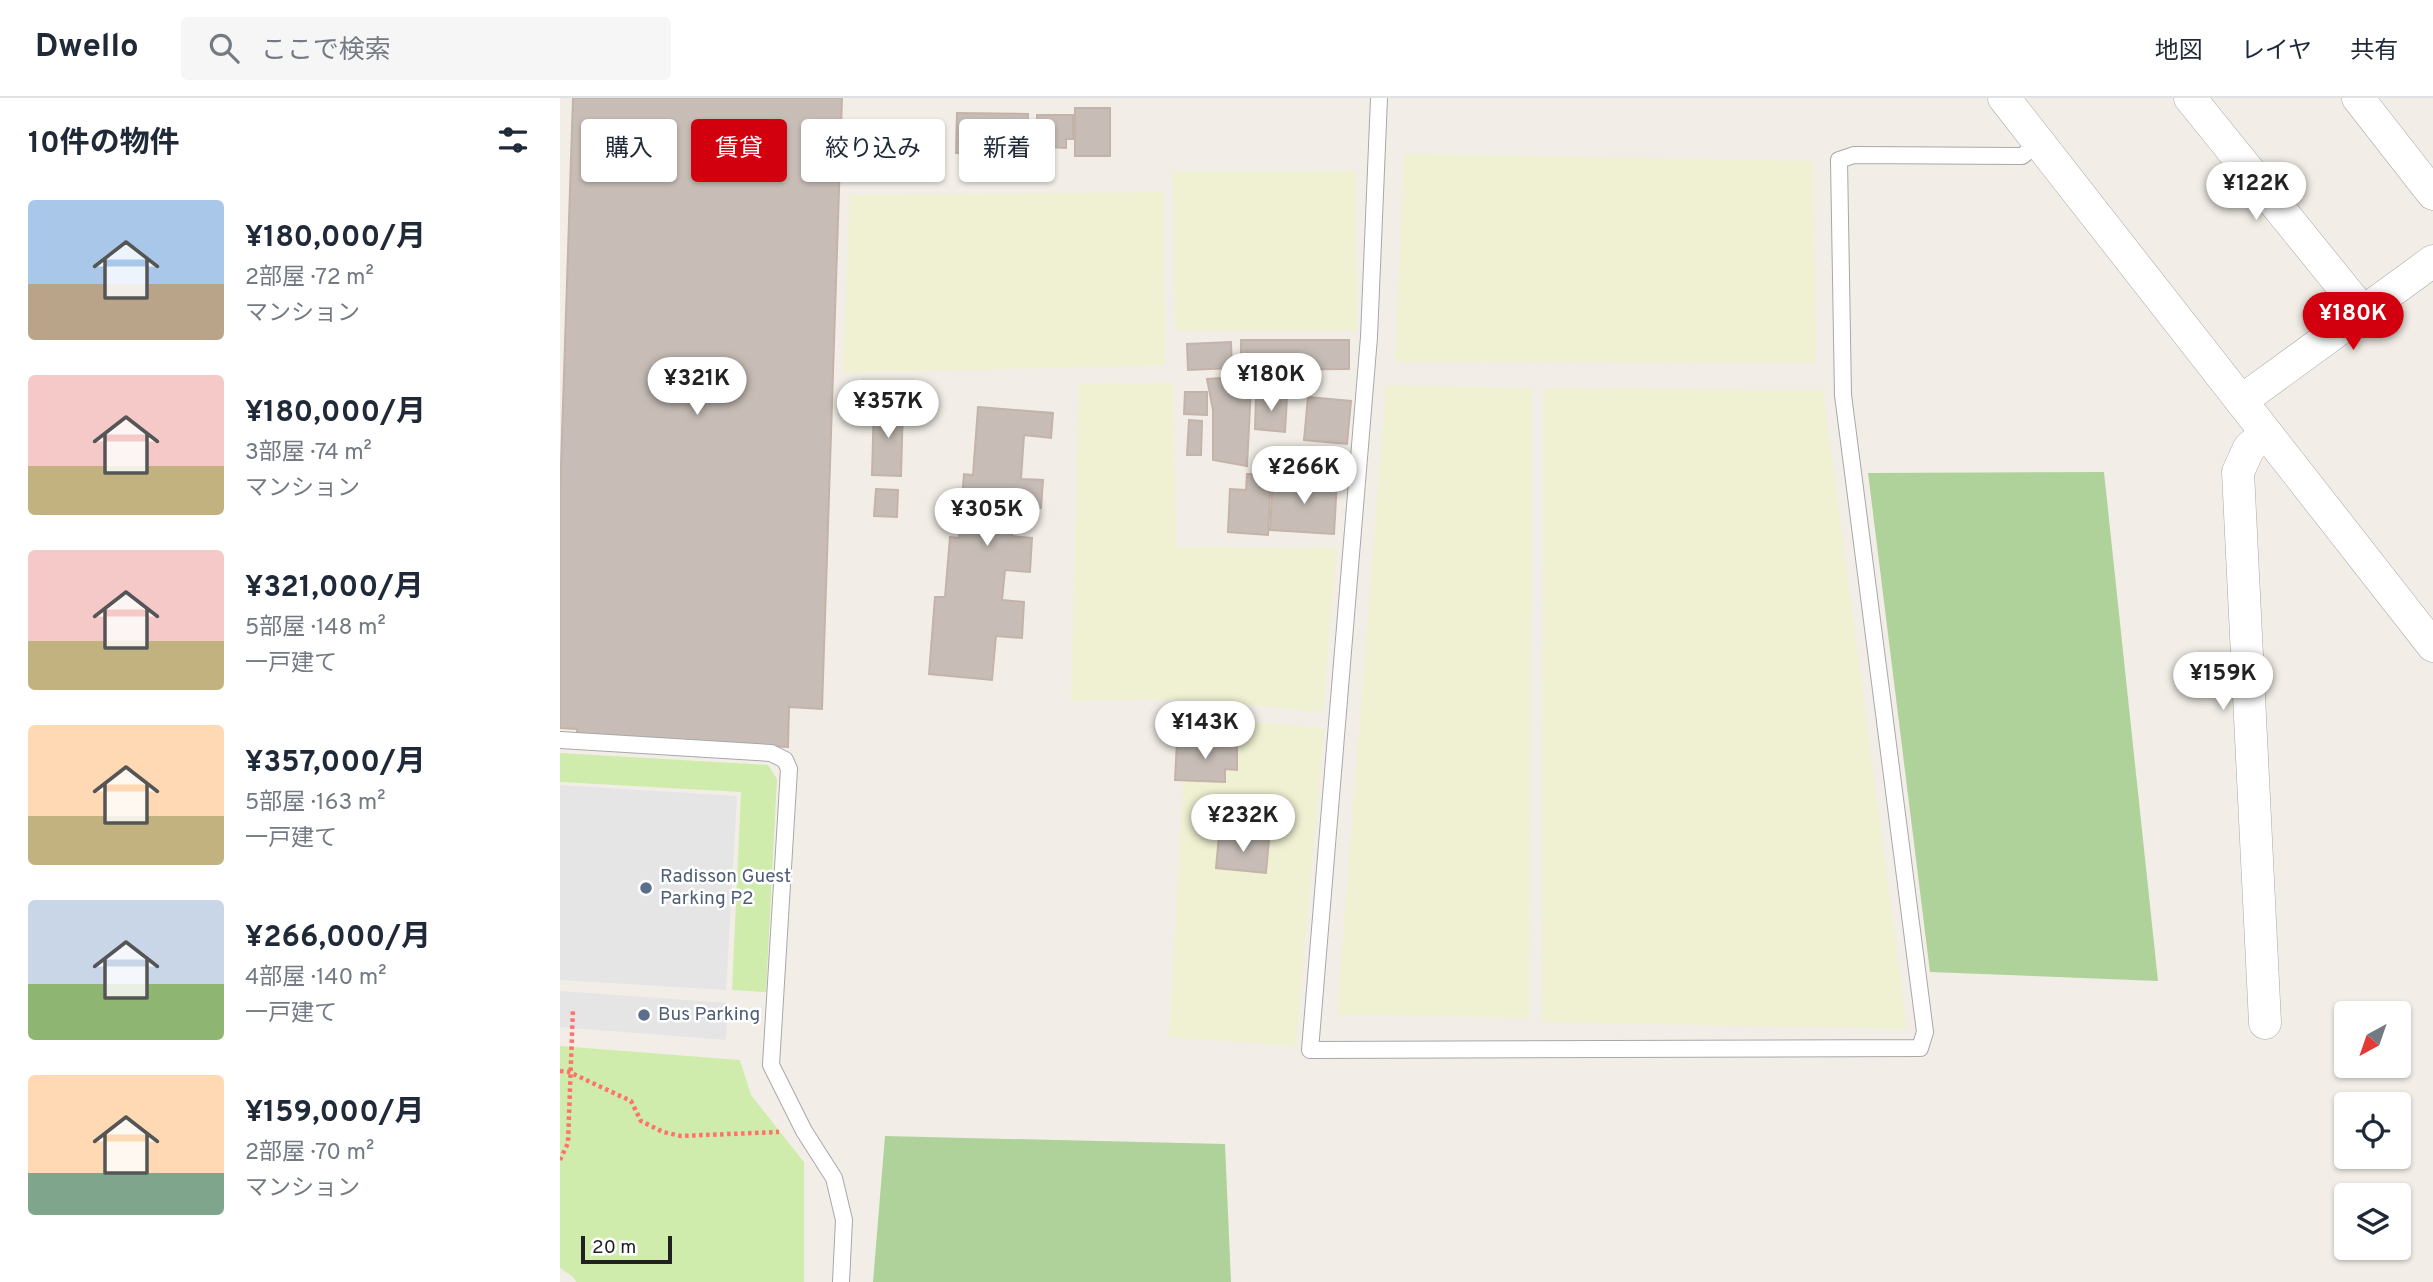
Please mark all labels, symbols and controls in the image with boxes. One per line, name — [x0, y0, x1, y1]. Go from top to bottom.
search box — [181, 17, 671, 80]
text: Dwello — [35, 27, 139, 69]
icon: search — [205, 29, 243, 67]
text: ここで検索 — [261, 35, 391, 68]
text: 地図 — [2155, 37, 2203, 67]
text: レイヤ — [2241, 37, 2312, 67]
text: 共有 — [2350, 37, 2398, 67]
chip: 購入 — [581, 119, 677, 182]
chip: 賃貸 — [691, 119, 787, 182]
chip: 絞り込み — [801, 119, 945, 182]
chip: 新着 — [959, 119, 1055, 182]
icon: filters — [494, 121, 532, 159]
text: 10件の物件 — [28, 126, 180, 163]
pin: ¥122K — [2207, 162, 2305, 222]
text: ¥122K — [2222, 170, 2290, 199]
text: ¥180,000/月 — [245, 220, 426, 257]
icon: home — [84, 228, 168, 312]
text: 2部屋 · 72 m² — [245, 264, 374, 293]
pin: ¥180K — [2304, 292, 2402, 352]
text: マンション — [245, 300, 360, 329]
text: ¥180K — [2319, 300, 2387, 329]
pin: ¥180K — [1222, 354, 1320, 413]
pin: ¥321K — [648, 358, 746, 417]
text: ¥180K — [1237, 361, 1305, 390]
text: ¥321K — [664, 365, 730, 394]
pin: ¥357K — [839, 380, 937, 440]
text: ¥357K — [853, 388, 923, 417]
text: ¥180,000/月 — [245, 395, 426, 432]
icon: home — [84, 403, 168, 487]
text: 3部屋 · 74 m² — [245, 439, 372, 468]
pin: ¥266K — [1255, 446, 1353, 506]
text: ¥266K — [1268, 454, 1340, 483]
text: マンション — [245, 475, 360, 504]
pin: ¥305K — [938, 489, 1036, 548]
text: ¥305K — [951, 496, 1023, 525]
text: ¥321,000/月 — [245, 570, 424, 607]
icon: home — [84, 578, 168, 662]
text: 5部屋 · 148 m² — [245, 614, 386, 643]
text: 一戸建て — [245, 650, 337, 679]
pin: ¥159K — [2174, 652, 2272, 712]
text: ¥159K — [2189, 660, 2257, 689]
pin: ¥143K — [1156, 702, 1254, 761]
text: ¥143K — [1171, 709, 1239, 738]
text: ¥357,000/月 — [245, 745, 426, 782]
icon: home — [84, 753, 168, 837]
text: 5部屋 · 163 m² — [245, 789, 385, 818]
pin: ¥232K — [1194, 794, 1292, 854]
text: ¥232K — [1207, 802, 1279, 831]
text: 一戸建て — [245, 825, 337, 854]
place label: Radisson Guest Parking P2 — [660, 865, 791, 911]
marker: Radisson Guest Parking P2 — [638, 880, 654, 896]
text: ¥266,000/月 — [245, 920, 431, 957]
icon: home — [84, 928, 168, 1012]
text: 4部屋 · 140 m² — [245, 964, 386, 993]
text: 一戸建て — [245, 1000, 337, 1029]
north arrow — [2334, 1001, 2412, 1078]
map controls — [2334, 1001, 2411, 1260]
place label: Bus Parking — [658, 1003, 760, 1027]
marker: Bus Parking — [636, 1007, 652, 1023]
button: locate — [2334, 1092, 2411, 1169]
text: ¥159,000/月 — [245, 1095, 425, 1132]
icon: home — [84, 1103, 168, 1187]
text: 2部屋 · 70 m² — [245, 1139, 374, 1168]
text: マンション — [245, 1175, 360, 1204]
button: layers — [2334, 1183, 2411, 1260]
scale bar — [581, 1233, 672, 1265]
text: 20 m — [592, 1236, 636, 1260]

